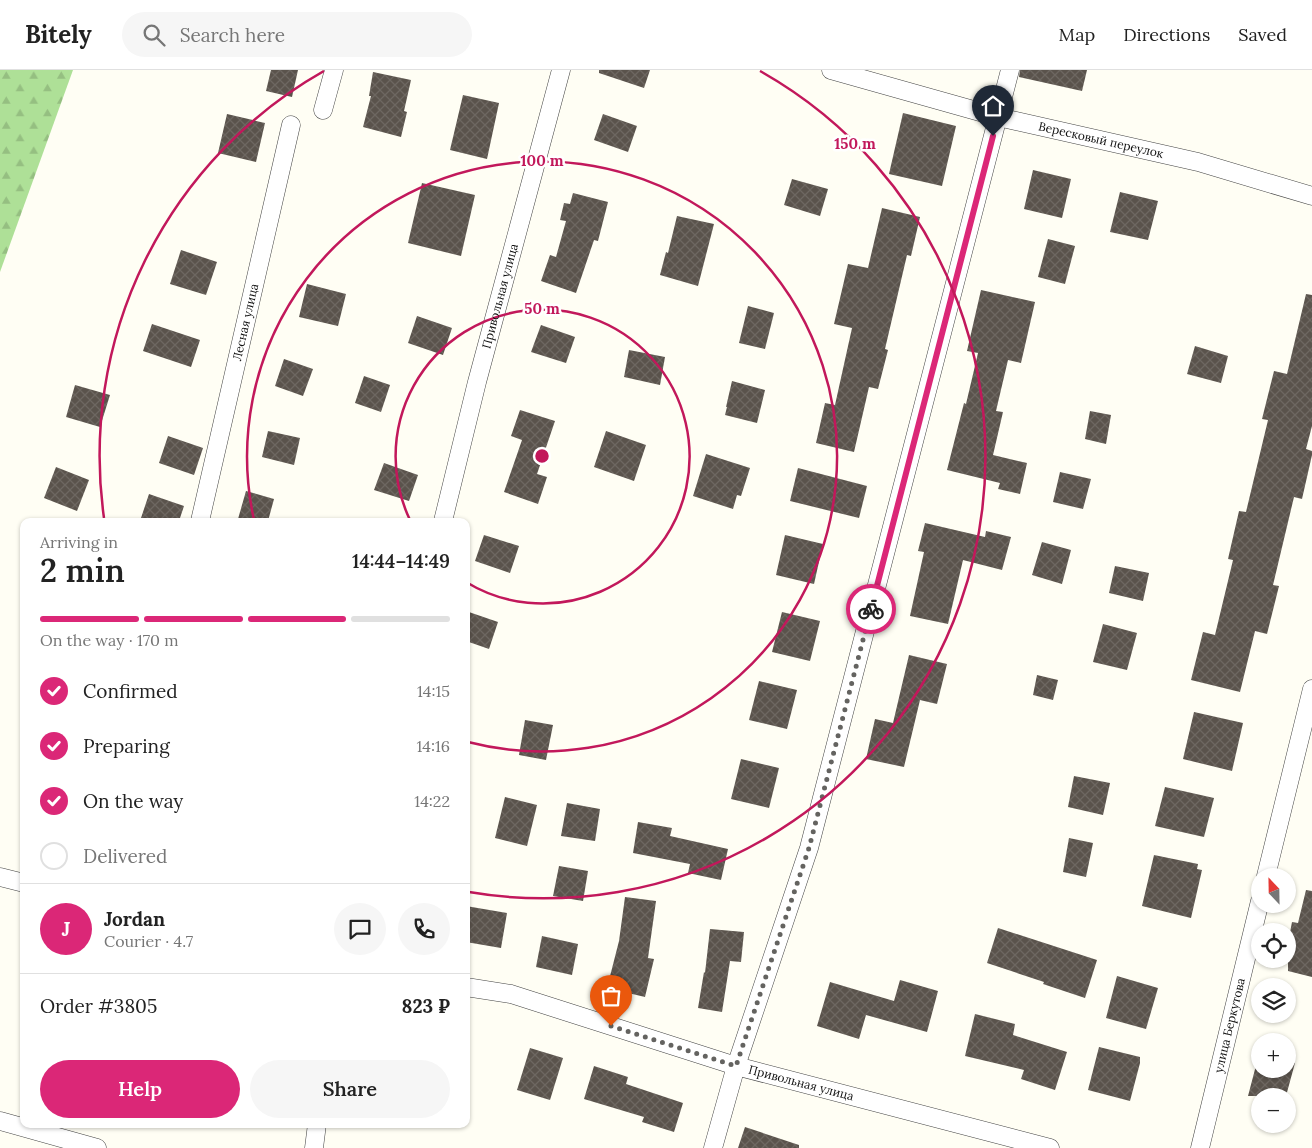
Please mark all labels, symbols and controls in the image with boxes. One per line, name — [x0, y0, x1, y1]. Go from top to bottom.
search box — [122, 12, 472, 57]
text: Bitely — [25, 19, 92, 50]
icon: search — [140, 21, 168, 49]
text: Search here — [180, 23, 285, 47]
text: Map — [1059, 23, 1095, 46]
text: Directions — [1123, 23, 1210, 46]
text: Saved — [1238, 23, 1287, 46]
pin — [972, 85, 1014, 136]
icon: home — [979, 92, 1007, 120]
street label: Вересковый переулок — [1037, 118, 1166, 161]
text: 150 m — [834, 134, 876, 153]
text: 100 m — [521, 151, 564, 170]
street label: Привольная улица — [478, 242, 521, 350]
street label: Лесная улица — [229, 282, 261, 362]
text: 50 m — [524, 299, 560, 318]
centre of rings — [533, 447, 551, 465]
text: Arriving in — [40, 532, 118, 552]
text: 14:44–14:49 — [352, 549, 450, 573]
text: 2 min — [40, 550, 125, 591]
courier — [846, 584, 896, 634]
icon: bike — [857, 595, 885, 623]
text: On the way · 170 m — [40, 630, 179, 650]
icon: check — [40, 677, 68, 705]
text: Confirmed — [83, 679, 178, 703]
text: 14:15 — [417, 681, 450, 701]
icon: check — [40, 732, 68, 760]
text: Preparing — [83, 734, 170, 758]
text: 14:16 — [416, 736, 450, 756]
icon: check — [40, 787, 68, 815]
text: On the way — [83, 789, 183, 813]
text: 14:22 — [414, 791, 450, 811]
text: Delivered — [83, 844, 167, 868]
north arrow — [1251, 868, 1296, 912]
map controls — [1251, 868, 1296, 1133]
button: chat — [334, 903, 386, 955]
button: phone — [398, 903, 450, 955]
text: Jordan — [104, 907, 165, 931]
text: J — [62, 917, 70, 941]
button: locate — [1251, 923, 1296, 968]
text: Courier · 4.7 — [104, 931, 193, 951]
pin — [590, 975, 632, 1026]
street label: улица Беркутова — [1211, 976, 1248, 1074]
button: layers — [1251, 978, 1296, 1023]
icon: bag — [597, 982, 625, 1010]
text: Order #3805 — [40, 994, 157, 1018]
text: 823 ₽ — [402, 994, 450, 1018]
button: + — [1251, 1033, 1296, 1078]
button: Help — [40, 1060, 240, 1118]
button: Share — [250, 1060, 450, 1118]
street label: Привольная улица — [747, 1062, 855, 1103]
button: − — [1251, 1088, 1296, 1133]

